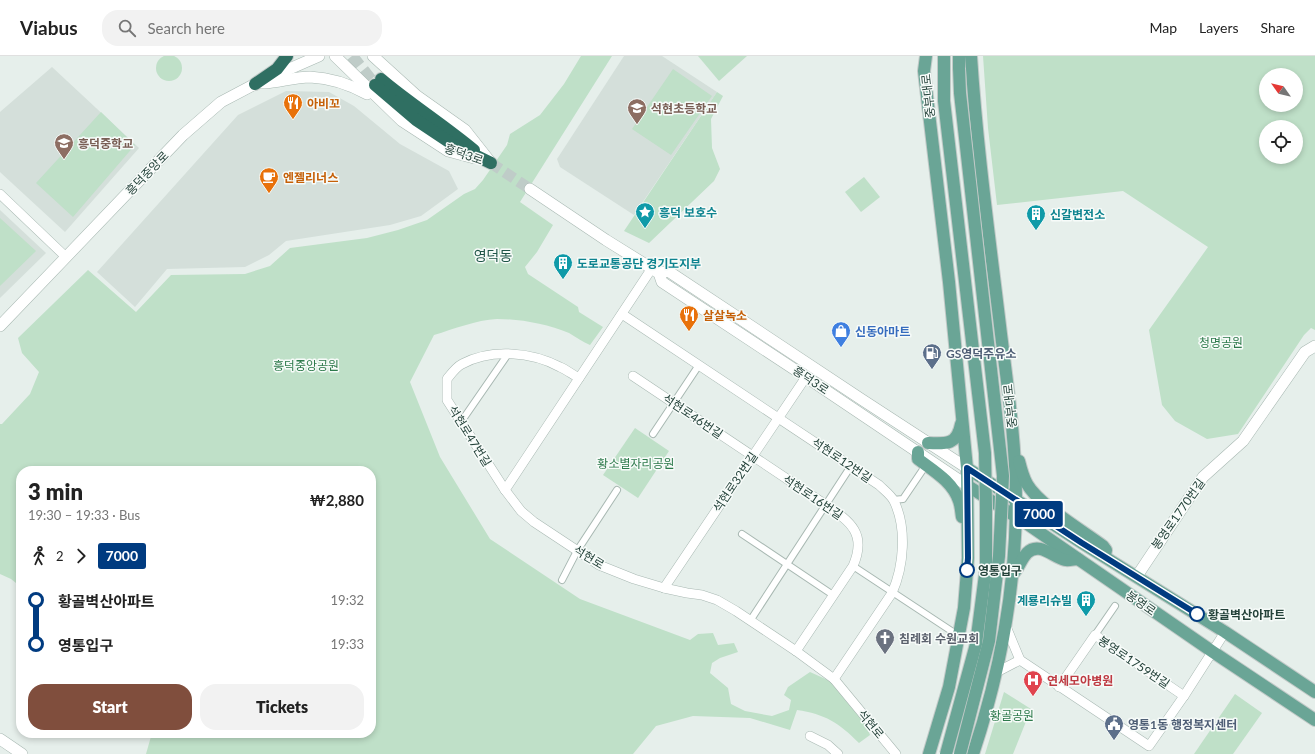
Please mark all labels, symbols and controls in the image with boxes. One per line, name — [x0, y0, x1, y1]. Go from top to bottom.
search box — [102, 10, 382, 46]
text: Viabus — [20, 16, 78, 39]
icon: search — [116, 17, 138, 39]
text: Search here — [148, 19, 225, 37]
text: Map — [1149, 19, 1177, 36]
text: Layers — [1199, 19, 1239, 36]
text: Share — [1261, 19, 1295, 36]
north arrow — [1259, 68, 1303, 112]
map controls — [1259, 68, 1303, 164]
street label: 중부대로 — [918, 73, 938, 119]
restaurant icon: 아비꼬 — [282, 92, 304, 120]
place label: 아비꼬 — [307, 96, 340, 111]
school or university icon: 석현초등학교 — [626, 97, 648, 125]
place label: 석현초등학교 — [651, 101, 717, 116]
button: locate — [1259, 120, 1303, 164]
school or university icon: 흥덕중학교 — [53, 132, 75, 160]
place label: 흥덕중학교 — [78, 136, 133, 151]
street label: 흥덕3로 — [443, 140, 485, 168]
street label: 흥덕중앙로 — [122, 148, 172, 198]
cafe icon: 엔젤리너스 — [258, 166, 280, 194]
place label: 엔젤리너스 — [283, 170, 338, 185]
place icon: 흥덕 보호수 — [634, 201, 656, 229]
building icon: 신갈변전소 — [1025, 203, 1047, 231]
place label: 흥덕 보호수 — [659, 205, 717, 220]
place label: 신갈변전소 — [1050, 207, 1105, 222]
district label: 영덕동 — [474, 247, 512, 264]
building icon: 도로교통공단 경기도지부 — [552, 252, 574, 280]
place label: 도로교통공단 경기도지부 — [577, 256, 701, 271]
restaurant icon: 살살녹소 — [678, 304, 700, 332]
place label: 살살녹소 — [703, 308, 747, 323]
shop icon: 신동아마트 — [830, 320, 852, 348]
place label: 신동아마트 — [855, 324, 910, 339]
park label: 청명공원 — [1199, 335, 1243, 350]
fuel station icon: GS영덕주유소 — [921, 342, 943, 370]
place label: GS영덕주유소 — [946, 346, 1017, 361]
park label: 흥덕중앙공원 — [273, 358, 339, 373]
street label: 흥덕3로 — [790, 363, 832, 397]
street label: 중부대로 — [1000, 383, 1020, 429]
street label: 석현로46번길 — [660, 390, 726, 442]
street label: 석현로47번길 — [445, 403, 495, 469]
street label: 석현로12번길 — [809, 434, 875, 486]
street label: 석현로32번길 — [709, 449, 761, 515]
park label: 황소별자리공원 — [597, 456, 675, 471]
street label: 석현로16번길 — [780, 471, 846, 523]
street label: 봉영로1770번길 — [1148, 476, 1208, 552]
text: 3 min — [28, 478, 83, 505]
text: ₩2,880 — [309, 491, 364, 509]
line badge: 7000 — [1011, 501, 1067, 527]
text: 7000 — [1023, 505, 1055, 522]
text: 19:30 – 19:33 · Bus — [28, 507, 140, 523]
street label: 석현로 — [571, 542, 607, 572]
icon: walk — [28, 545, 50, 567]
icon: forward — [70, 545, 92, 567]
text: 7000 — [106, 547, 138, 564]
text: 2 — [56, 548, 64, 564]
marker: 영통입구 — [959, 562, 975, 578]
place label: 영통입구 — [978, 563, 1022, 578]
street label: 봉영로 — [1123, 587, 1159, 619]
building icon: 계룡리슈빌 — [1075, 589, 1097, 617]
text: 황골벽산아파트 — [58, 592, 155, 610]
text: 19:32 — [331, 592, 364, 608]
place label: 계룡리슈빌 — [1017, 593, 1072, 608]
marker: 황골벽산아파트 — [1189, 606, 1205, 622]
place label: 황골벽산아파트 — [1208, 607, 1285, 622]
church icon: 침례회 수원교회 — [874, 627, 896, 655]
place label: 침례회 수원교회 — [899, 631, 979, 646]
street label: 봉영로1759번길 — [1095, 633, 1173, 691]
text: 영통입구 — [58, 636, 113, 654]
text: 19:33 — [331, 636, 364, 652]
hospital icon: 연세모아병원 — [1022, 669, 1044, 697]
place label: 연세모아병원 — [1047, 673, 1113, 688]
button: Start — [28, 684, 192, 730]
button: Tickets — [200, 684, 364, 730]
street label: 석현로 — [855, 706, 887, 742]
park label: 황골공원 — [990, 708, 1034, 723]
public building icon: 영통1동 행정복지센터 — [1103, 713, 1125, 741]
place label: 영통1동 행정복지센터 — [1128, 717, 1237, 732]

